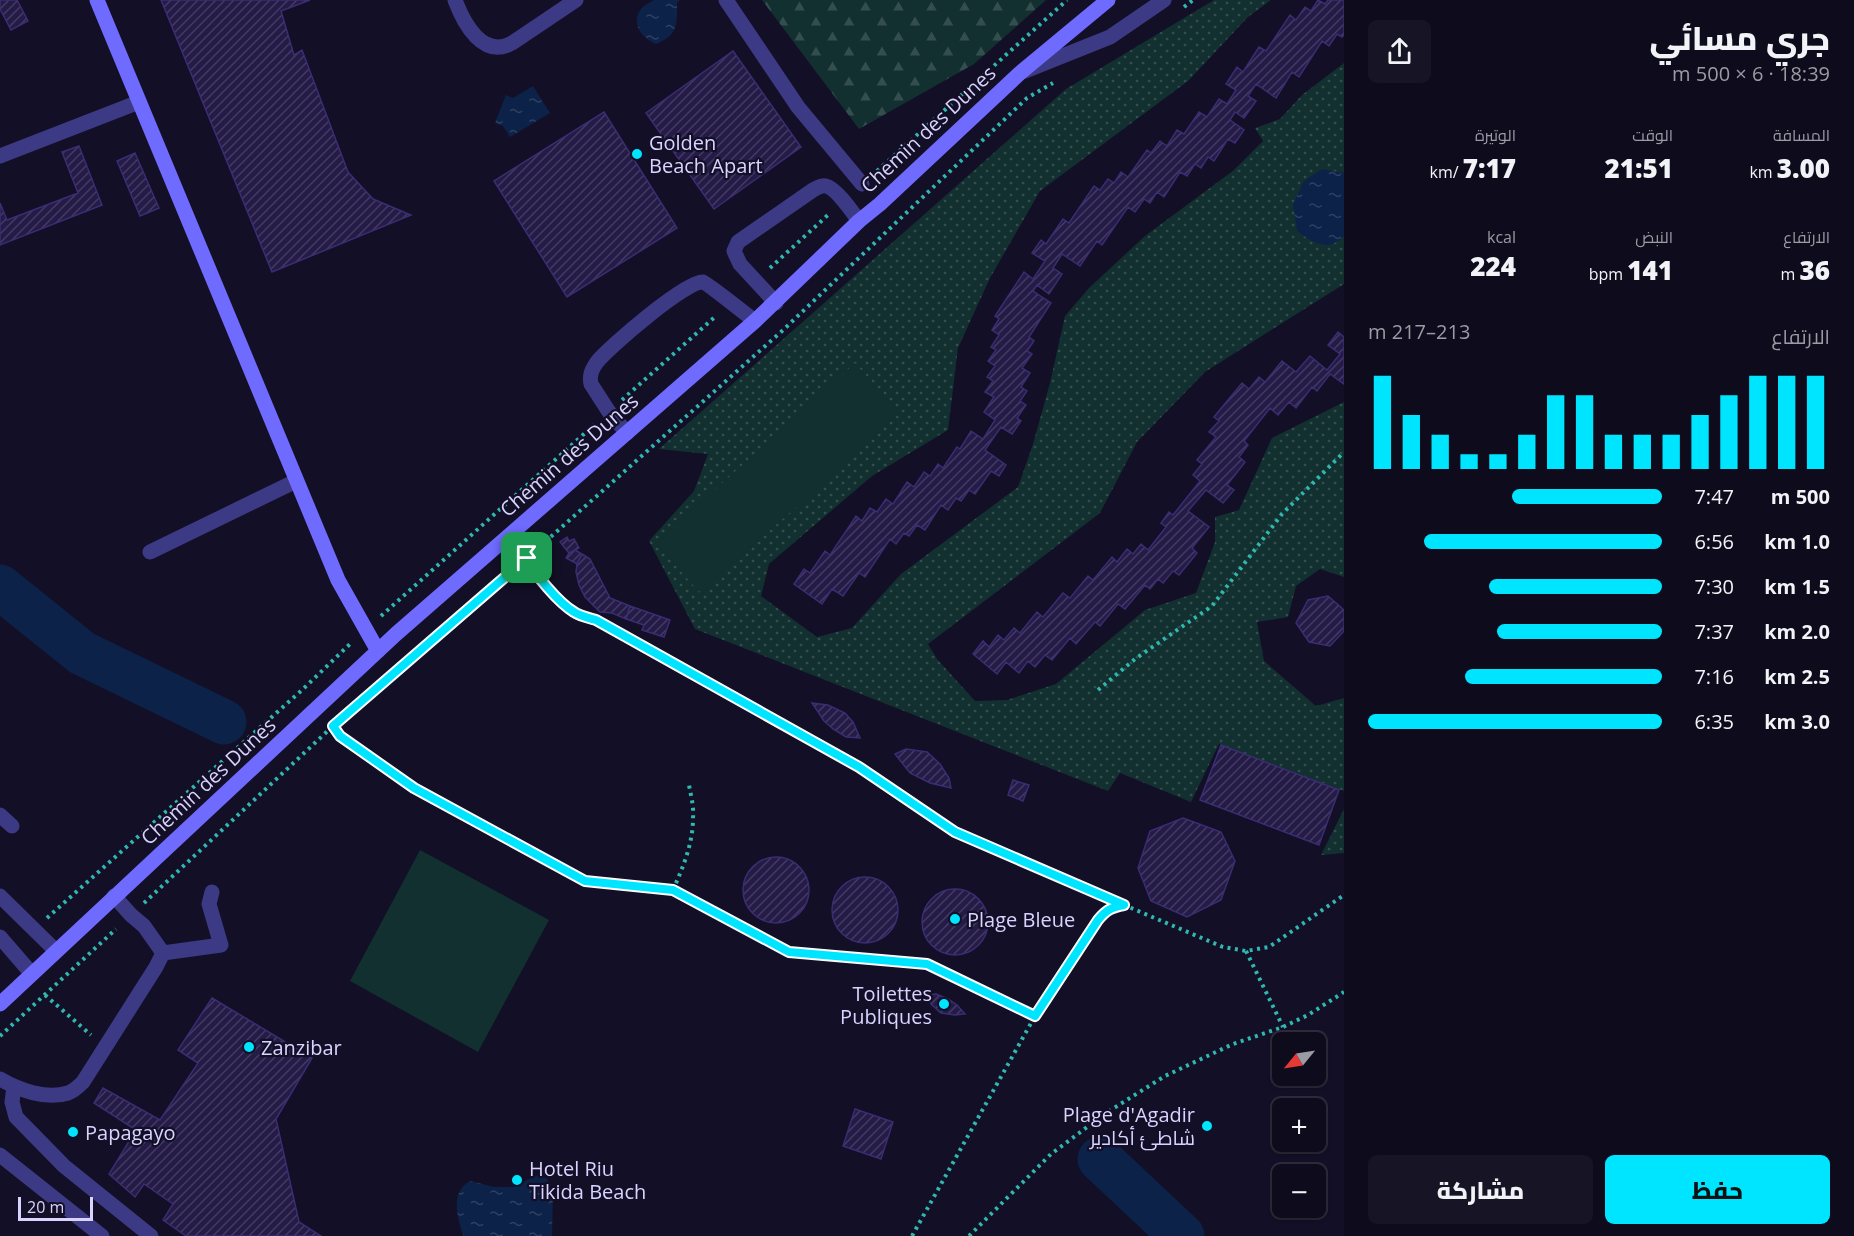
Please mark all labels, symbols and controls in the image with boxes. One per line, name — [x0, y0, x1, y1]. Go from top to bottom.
text: جري مسائي — [1650, 15, 1830, 60]
button: share — [1368, 20, 1431, 83]
street label: Chemin des Dunes — [855, 59, 1001, 199]
text: 18:39 · 6 × 500 m — [1672, 60, 1830, 87]
text: الوتيرة — [1475, 124, 1516, 146]
text: الوقت — [1632, 124, 1673, 146]
text: المسافة — [1773, 124, 1830, 146]
place label: Golden Beach Apart — [649, 129, 763, 179]
marker: Golden Beach Apart — [630, 147, 644, 161]
text: 7:17 — [1463, 150, 1516, 186]
text: 21:51 — [1605, 150, 1673, 186]
text: 3.00 — [1777, 150, 1830, 186]
text: /km — [1430, 161, 1463, 183]
text: km — [1749, 161, 1777, 183]
text: kcal — [1487, 226, 1516, 248]
text: النبض — [1635, 226, 1673, 248]
text: الارتفاع — [1783, 226, 1830, 248]
text: 224 — [1470, 248, 1516, 284]
text: 141 — [1627, 252, 1673, 288]
text: 36 — [1800, 252, 1830, 288]
text: bpm — [1589, 263, 1627, 285]
text: m — [1781, 263, 1800, 285]
text: 213–217 m — [1368, 318, 1470, 345]
text: الارتفاع — [1771, 323, 1830, 350]
street label: Chemin des Dunes — [494, 387, 644, 523]
text: 7:47 — [1694, 483, 1734, 510]
text: 500 m — [1771, 483, 1830, 510]
text: 6:56 — [1694, 528, 1734, 555]
text: 1.0 km — [1764, 528, 1830, 555]
pin — [501, 532, 552, 583]
icon: arrive — [510, 541, 543, 574]
text: 7:30 — [1694, 573, 1734, 600]
text: 1.5 km — [1764, 573, 1830, 600]
text: 7:37 — [1694, 618, 1734, 645]
text: 2.0 km — [1764, 618, 1830, 645]
text: 7:16 — [1694, 663, 1734, 690]
text: 2.5 km — [1764, 663, 1830, 690]
text: 6:35 — [1694, 708, 1734, 735]
text: 3.0 km — [1764, 708, 1830, 735]
street label: Chemin des Dunes — [135, 711, 281, 851]
place label: Plage Bleue — [967, 906, 1075, 933]
marker: Plage Bleue — [948, 912, 962, 926]
place label: Toilettes Publiques — [840, 980, 932, 1030]
marker: Toilettes Publiques — [937, 997, 951, 1011]
north arrow — [1272, 1032, 1326, 1086]
map controls — [1272, 1032, 1326, 1218]
place label: Zanzibar — [261, 1034, 342, 1061]
marker: Zanzibar — [242, 1040, 256, 1054]
button: + — [1272, 1098, 1326, 1152]
place label: Plage d'Agadir شاطئ أكادير — [1063, 1101, 1195, 1151]
place label: Papagayo — [85, 1119, 176, 1146]
marker: Plage d'Agadir شاطئ أكادير — [1200, 1119, 1214, 1133]
marker: Papagayo — [66, 1125, 80, 1139]
place label: Hotel Riu Tikida Beach — [529, 1155, 646, 1205]
button: مشاركة — [1368, 1155, 1593, 1224]
button: حفظ — [1605, 1155, 1830, 1224]
button: − — [1272, 1164, 1326, 1218]
marker: Hotel Riu Tikida Beach — [510, 1173, 524, 1187]
scale bar — [18, 1194, 93, 1222]
text: 20 m — [27, 1196, 64, 1218]

